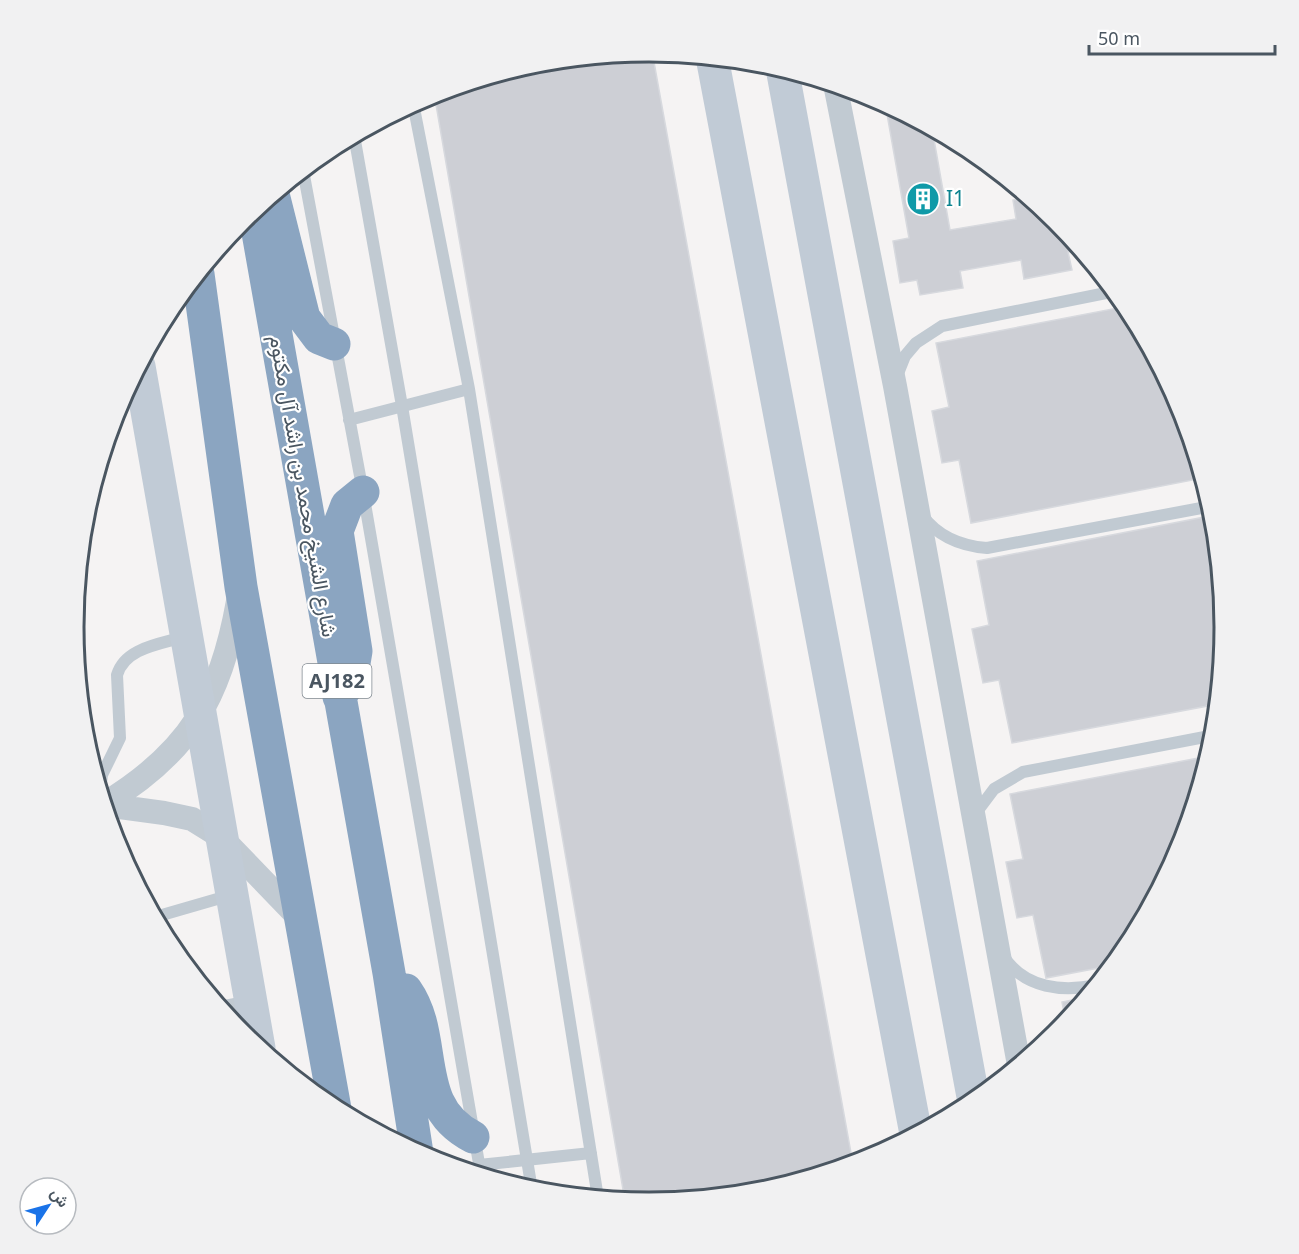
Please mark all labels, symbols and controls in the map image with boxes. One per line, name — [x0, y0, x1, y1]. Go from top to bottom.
scale bar — [1089, 18, 1275, 56]
text: 50 m — [1098, 26, 1140, 50]
building icon: I1 — [905, 181, 941, 217]
place label: I1 — [946, 184, 965, 212]
street label: شارع الشيخ محمد بن راشد آل مكتوم — [263, 333, 344, 639]
road number: AJ182 — [302, 664, 372, 698]
north arrow — [18, 1176, 78, 1236]
text: ش — [46, 1183, 75, 1211]

